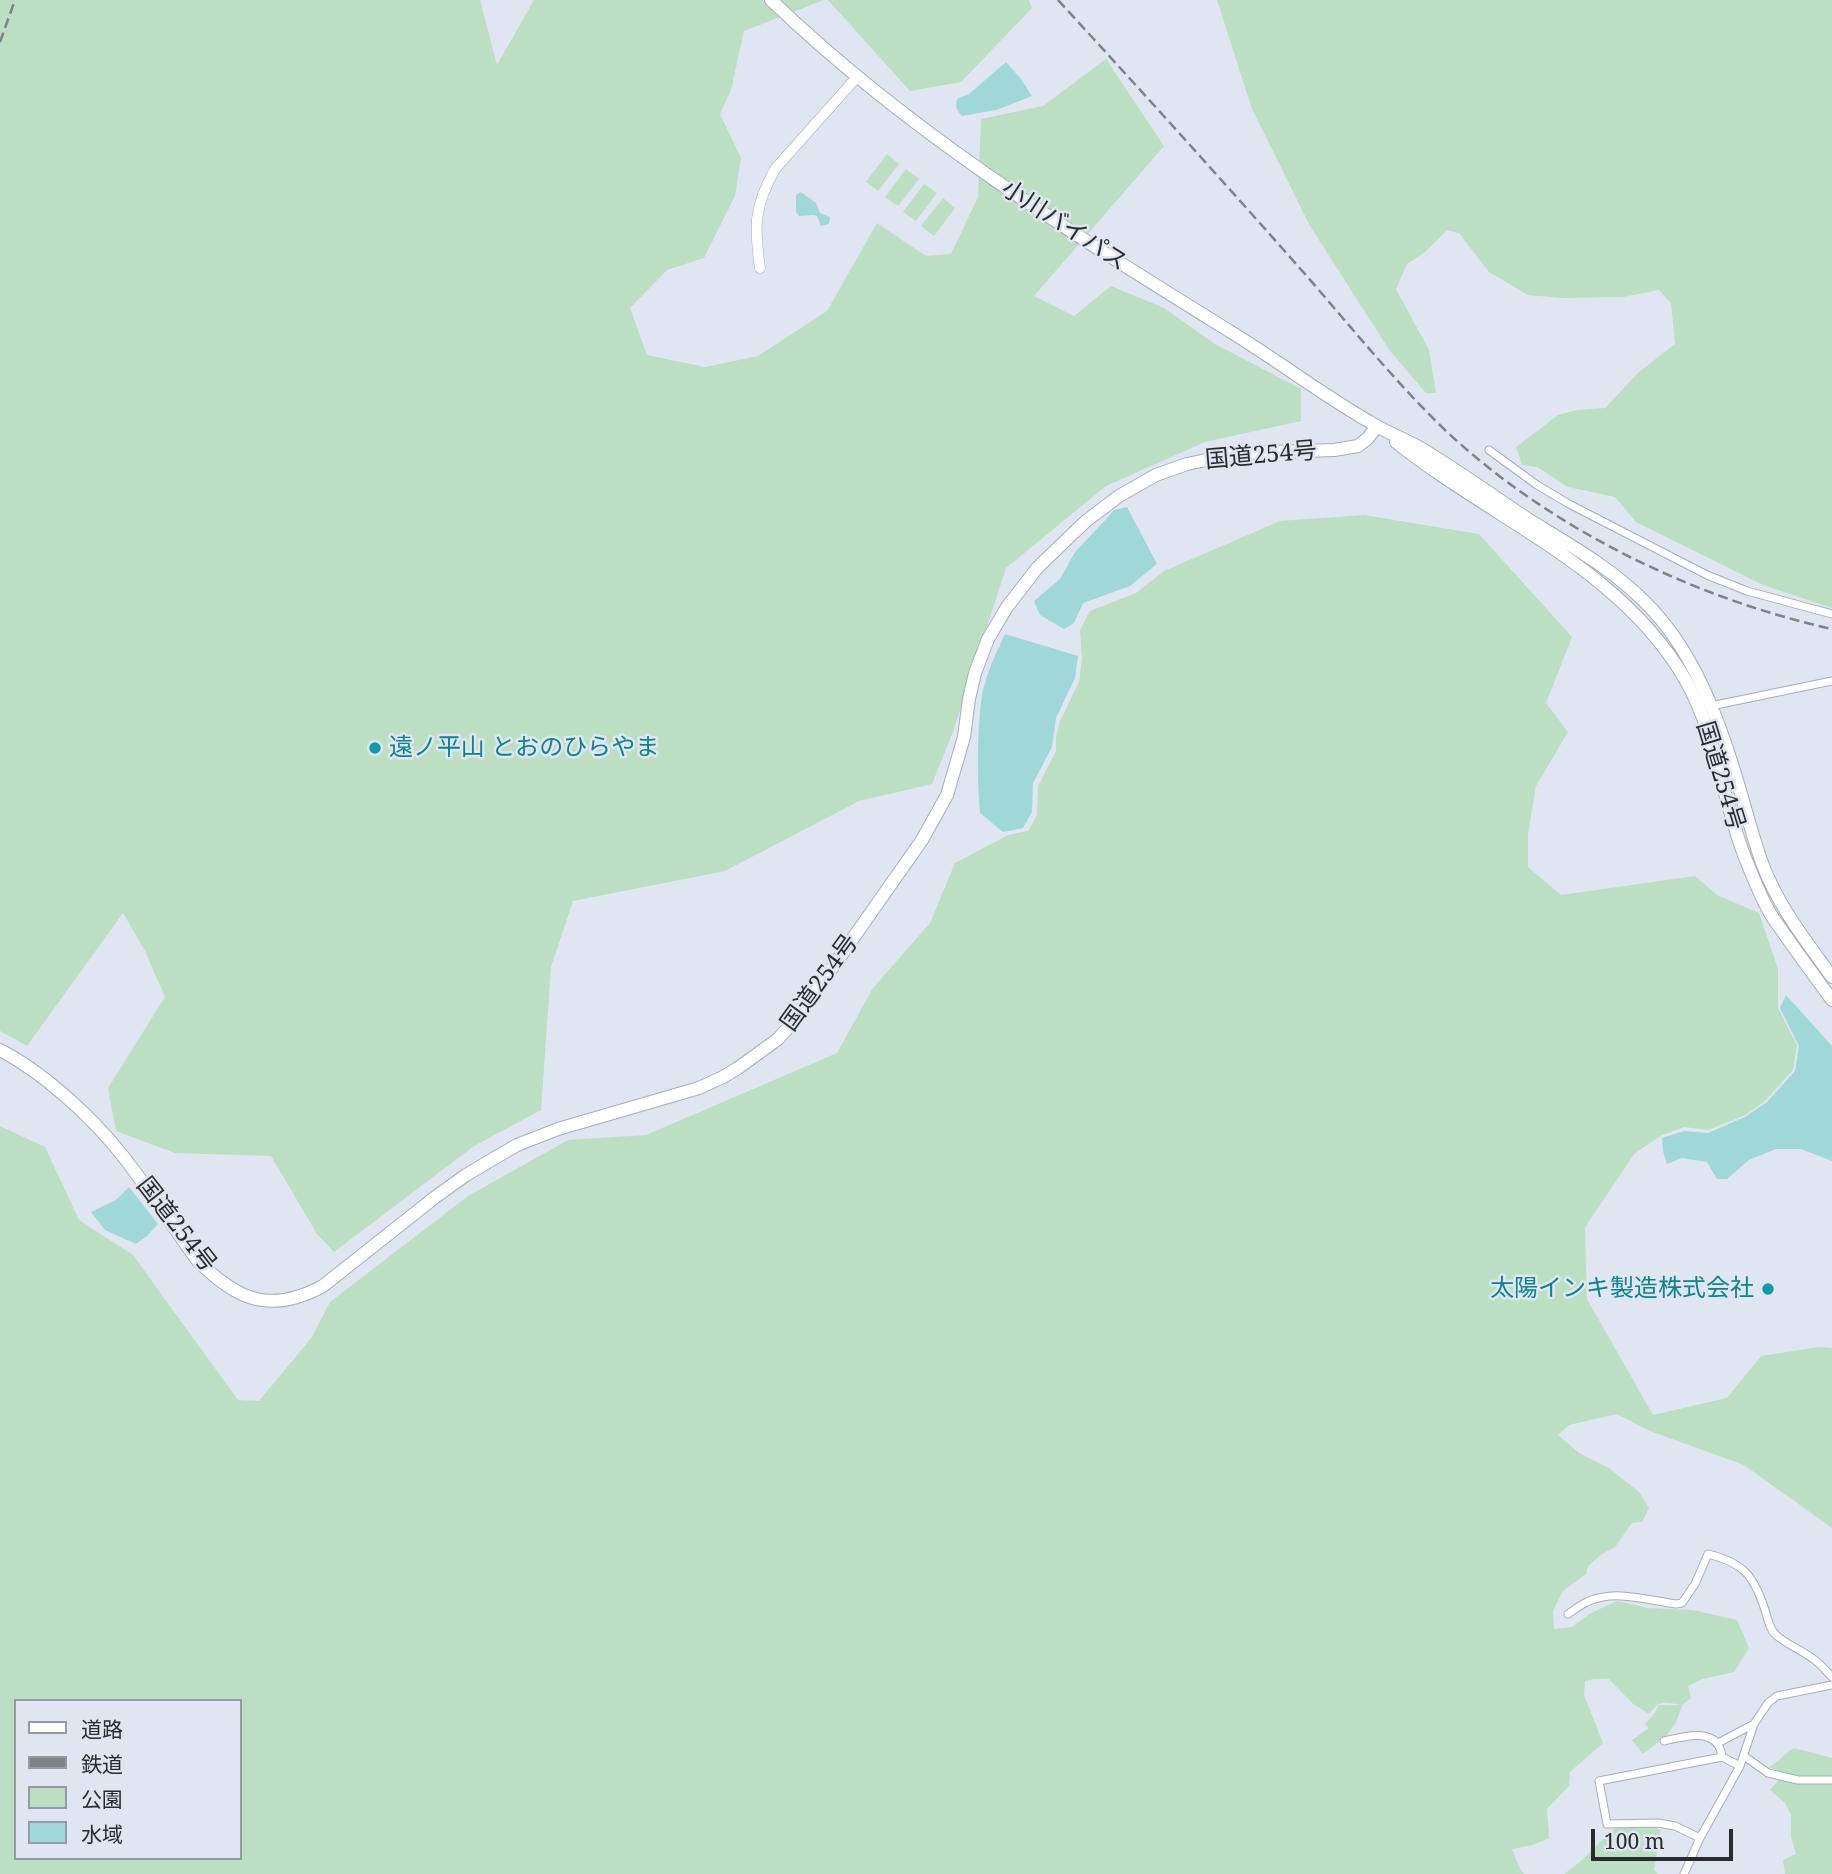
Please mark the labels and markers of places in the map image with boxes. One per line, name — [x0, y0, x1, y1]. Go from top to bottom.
place label: 遠ノ平山 とおのひらやま — [389, 734, 659, 762]
marker: 遠ノ平山 とおのひらやま — [367, 740, 383, 756]
place label: 太陽インキ製造株式会社 — [1490, 1275, 1754, 1303]
marker: 太陽インキ製造株式会社 — [1760, 1281, 1776, 1297]

